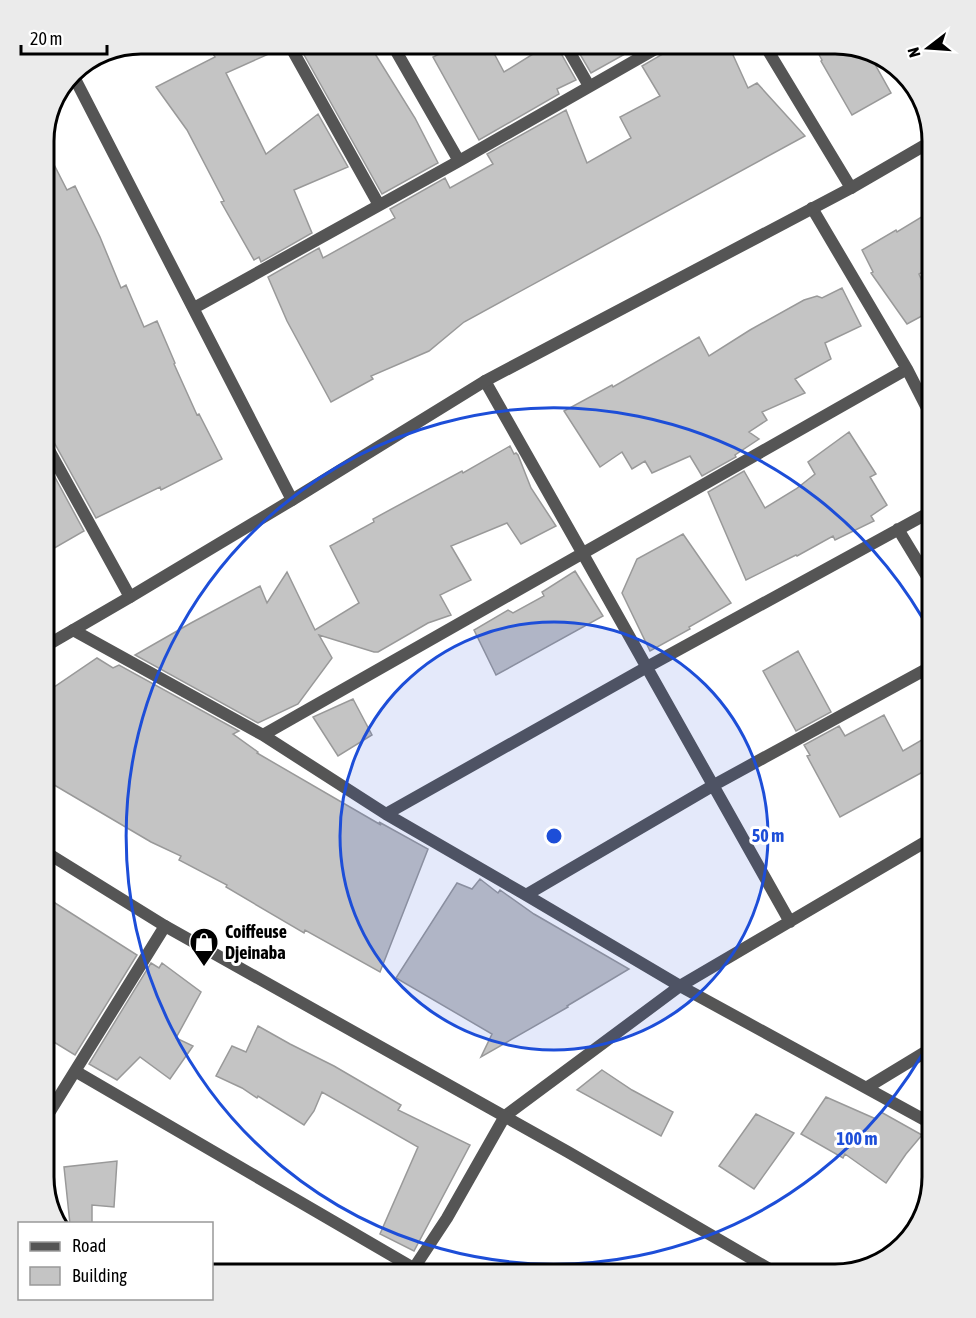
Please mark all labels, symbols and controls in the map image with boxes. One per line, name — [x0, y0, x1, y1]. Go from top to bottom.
scale bar — [21, 18, 106, 56]
north arrow — [898, 18, 958, 78]
text: 20 m — [30, 28, 62, 49]
text: N — [904, 45, 924, 60]
text: 50 m — [752, 825, 784, 846]
centre of rings — [544, 826, 564, 846]
place label: Coiffeuse Djeinaba — [225, 921, 287, 963]
shop icon: Coiffeuse Djeinaba — [188, 926, 220, 968]
text: 100 m — [837, 1128, 877, 1149]
legend — [18, 1222, 213, 1300]
text: Road — [72, 1235, 106, 1256]
text: Building — [72, 1265, 127, 1286]

